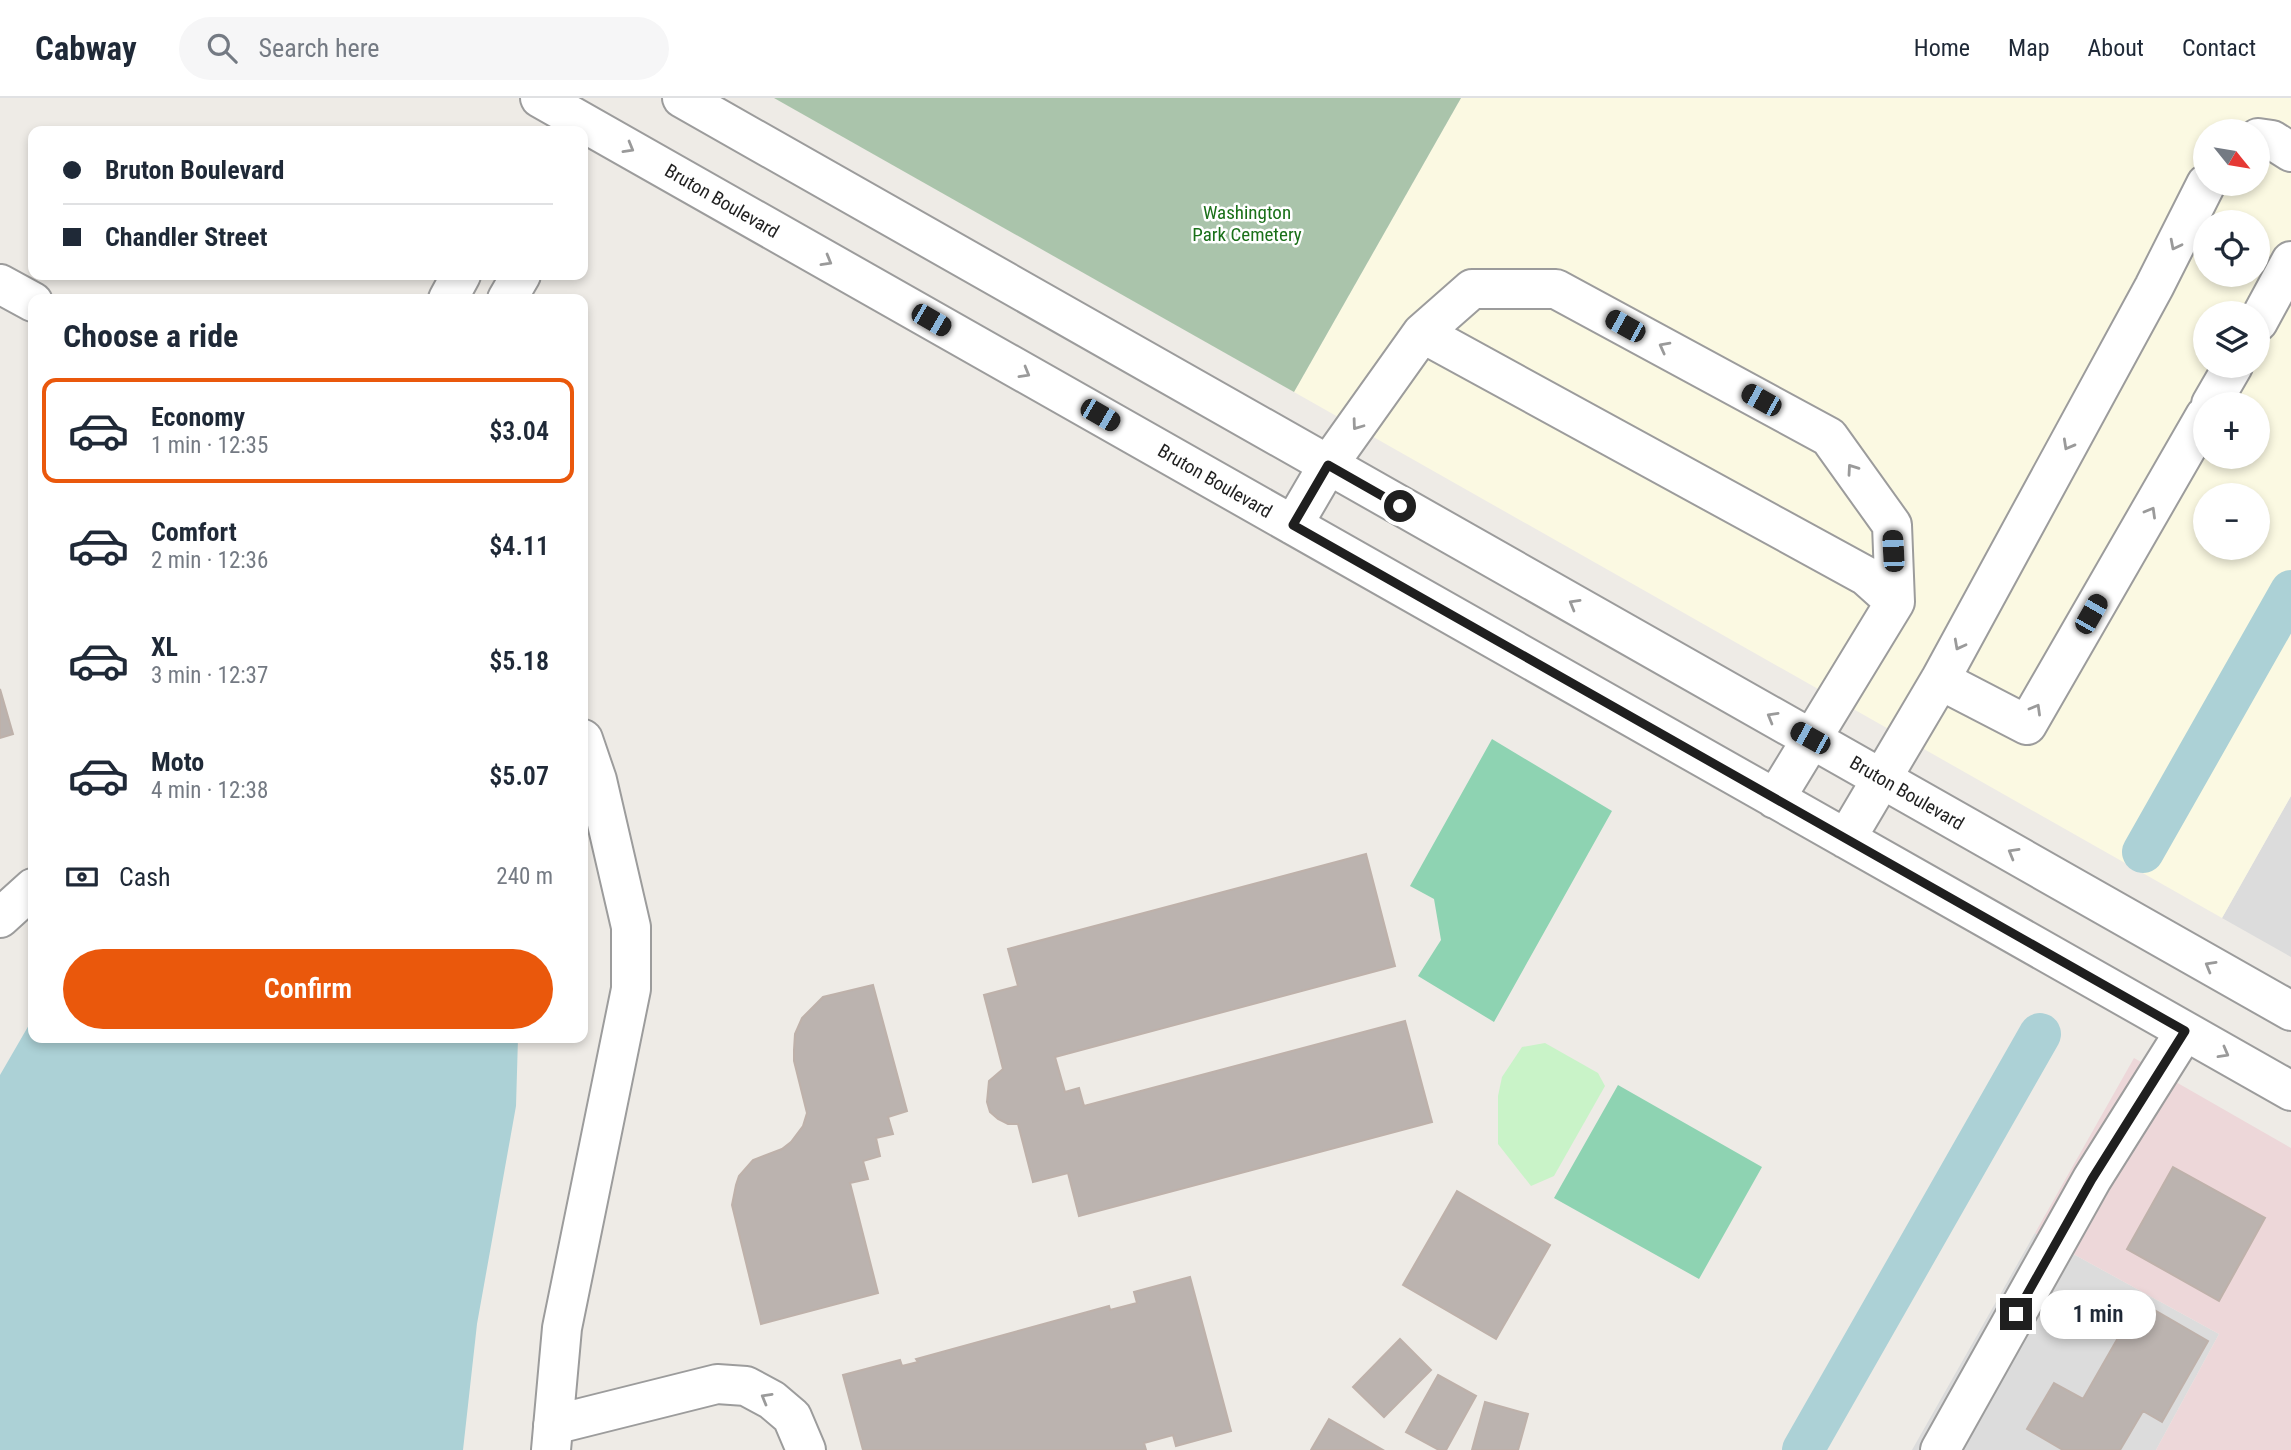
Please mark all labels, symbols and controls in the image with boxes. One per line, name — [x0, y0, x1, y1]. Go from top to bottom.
search box — [179, 17, 669, 80]
text: Cabway — [35, 29, 137, 68]
icon: search — [203, 29, 241, 67]
text: Search here — [259, 33, 380, 63]
text: Home — [1914, 34, 1970, 62]
text: Map — [2008, 34, 2050, 62]
text: About — [2088, 34, 2144, 62]
text: Contact — [2182, 34, 2256, 62]
north arrow — [2193, 119, 2270, 196]
map controls — [2193, 119, 2270, 560]
one-way arrow — [622, 140, 634, 153]
text: Bruton Boulevard — [105, 155, 284, 185]
street label: Bruton Boulevard — [661, 159, 783, 243]
park label: Washington Park Cemetery — [1192, 201, 1302, 246]
button: locate — [2193, 210, 2270, 287]
text: Chandler Street — [105, 222, 267, 252]
one-way arrow — [2170, 238, 2184, 250]
one-way arrow — [820, 253, 832, 266]
car — [908, 300, 955, 340]
button: layers — [2193, 301, 2270, 378]
car — [1602, 307, 1649, 345]
text: Choose a ride — [63, 317, 238, 355]
one-way arrow — [1659, 342, 1671, 356]
one-way arrow — [1017, 365, 1030, 378]
car — [1738, 381, 1785, 419]
button: + — [2193, 392, 2270, 469]
car — [1077, 395, 1124, 435]
icon: car — [67, 399, 130, 462]
text: Economy — [151, 402, 245, 432]
text: $3.04 — [489, 416, 549, 446]
one-way arrow — [1353, 417, 1365, 430]
text: 1 min · 12:35 — [151, 432, 268, 459]
one-way arrow — [2063, 438, 2076, 450]
street label: Bruton Boulevard — [1154, 439, 1276, 523]
one-way arrow — [1848, 464, 1860, 477]
button: − — [2193, 483, 2270, 560]
route start — [1384, 490, 1416, 522]
one-way arrow — [2142, 506, 2155, 519]
icon: car — [67, 514, 130, 577]
text: Comfort — [151, 517, 237, 547]
car — [1882, 529, 1905, 573]
text: $4.11 — [489, 531, 549, 561]
text: 2 min · 12:36 — [151, 547, 268, 574]
car — [2072, 591, 2111, 637]
one-way arrow — [1569, 600, 1582, 613]
icon: car — [67, 629, 130, 692]
text: XL — [151, 632, 178, 662]
one-way arrow — [1954, 638, 1967, 650]
text: $5.18 — [489, 646, 549, 676]
text: 3 min · 12:37 — [151, 662, 268, 689]
one-way arrow — [2028, 703, 2041, 716]
one-way arrow — [1767, 712, 1779, 725]
car — [1787, 719, 1834, 757]
icon: car — [67, 744, 130, 807]
text: Moto — [151, 747, 204, 777]
street label: Bruton Boulevard — [1846, 751, 1968, 835]
text: $5.07 — [489, 761, 549, 791]
text: 4 min · 12:38 — [151, 777, 268, 804]
one-way arrow — [2007, 848, 2020, 861]
icon: cash — [63, 858, 101, 896]
text: Cash — [119, 862, 171, 892]
text: 240 m — [496, 863, 553, 890]
button: Confirm — [63, 949, 553, 1029]
one-way arrow — [2205, 961, 2218, 974]
one-way arrow — [2217, 1045, 2229, 1058]
callout: 1 min — [2040, 1290, 2156, 1338]
route end — [2000, 1298, 2032, 1330]
text: 1 min — [2073, 1301, 2123, 1328]
one-way arrow — [761, 1393, 774, 1406]

